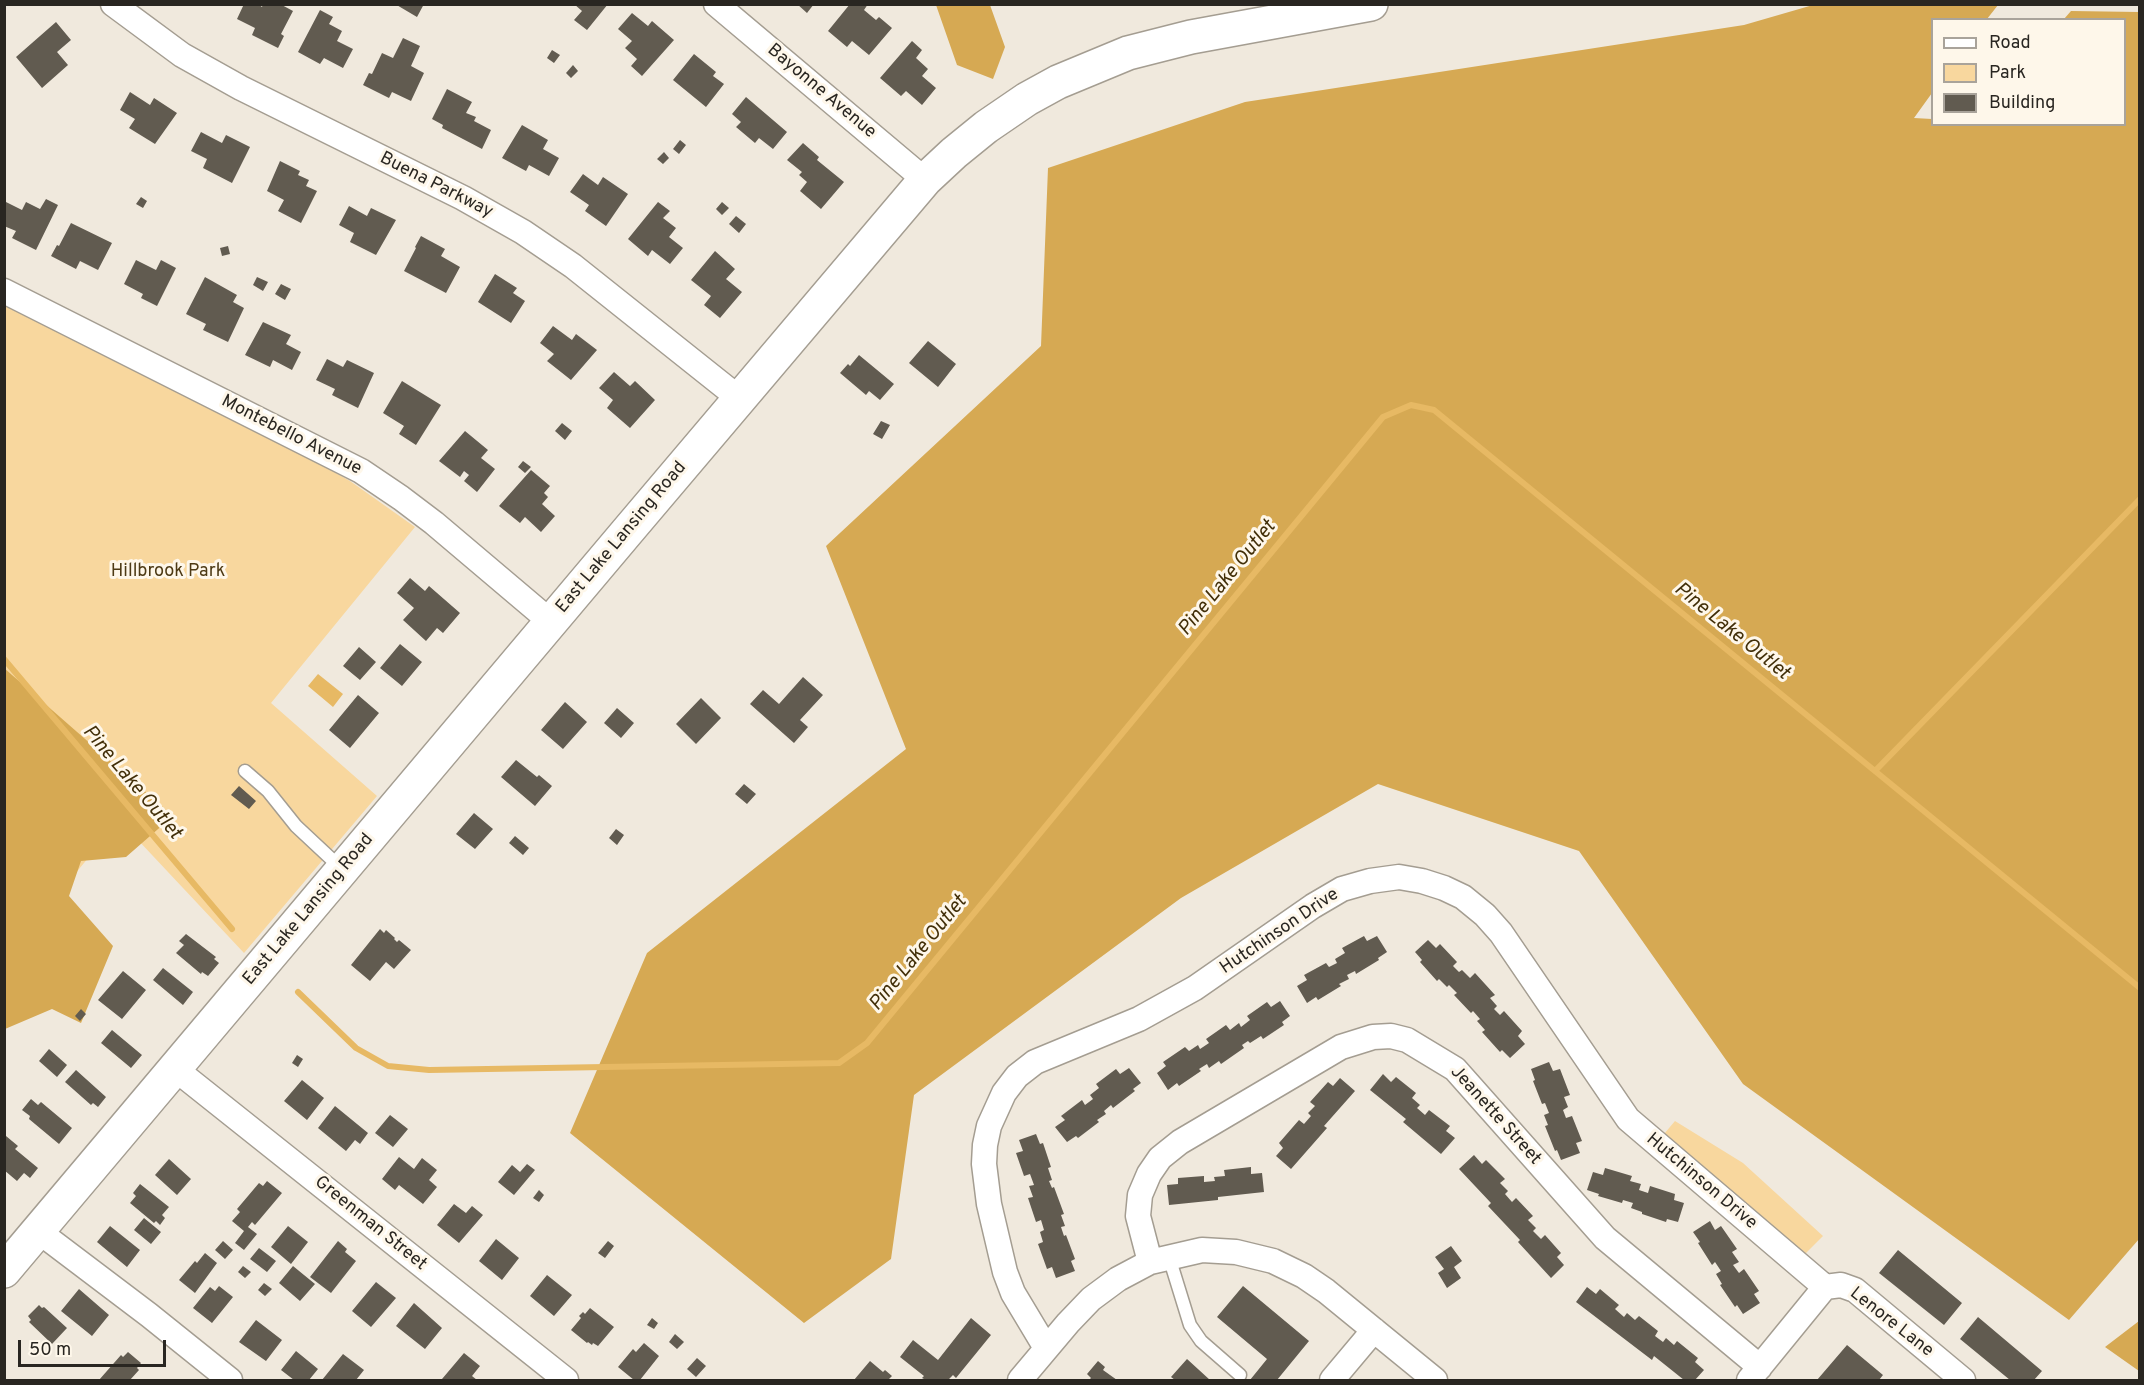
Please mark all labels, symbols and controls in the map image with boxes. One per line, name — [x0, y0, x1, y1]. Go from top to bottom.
legend — [1931, 18, 2126, 126]
text: Road — [1989, 32, 2031, 55]
street label: Bayonne Avenue — [762, 40, 880, 144]
text: Park — [1989, 62, 2026, 85]
text: Building — [1989, 92, 2055, 115]
street label: Buena Parkway — [376, 148, 496, 224]
street label: Montebello Avenue — [217, 391, 365, 481]
street label: East Lake Lansing Road — [552, 458, 692, 618]
water label: Pine Lake Outlet — [1174, 516, 1282, 642]
park label: Hillbrook Park — [111, 561, 225, 583]
water label: Pine Lake Outlet — [1668, 578, 1794, 686]
water label: Pine Lake Outlet — [76, 721, 186, 845]
street label: East Lake Lansing Road — [239, 830, 379, 990]
street label: Hutchinson Drive — [1217, 884, 1343, 980]
water label: Pine Lake Outlet — [865, 891, 973, 1017]
street label: Jeanette Street — [1445, 1062, 1545, 1170]
street label: Hutchinson Drive — [1641, 1129, 1761, 1235]
street label: Greenman Street — [310, 1172, 430, 1276]
street label: Lenore Lane — [1845, 1284, 1937, 1362]
scale bar — [21, 1328, 170, 1366]
text: 50 m — [29, 1339, 71, 1362]

